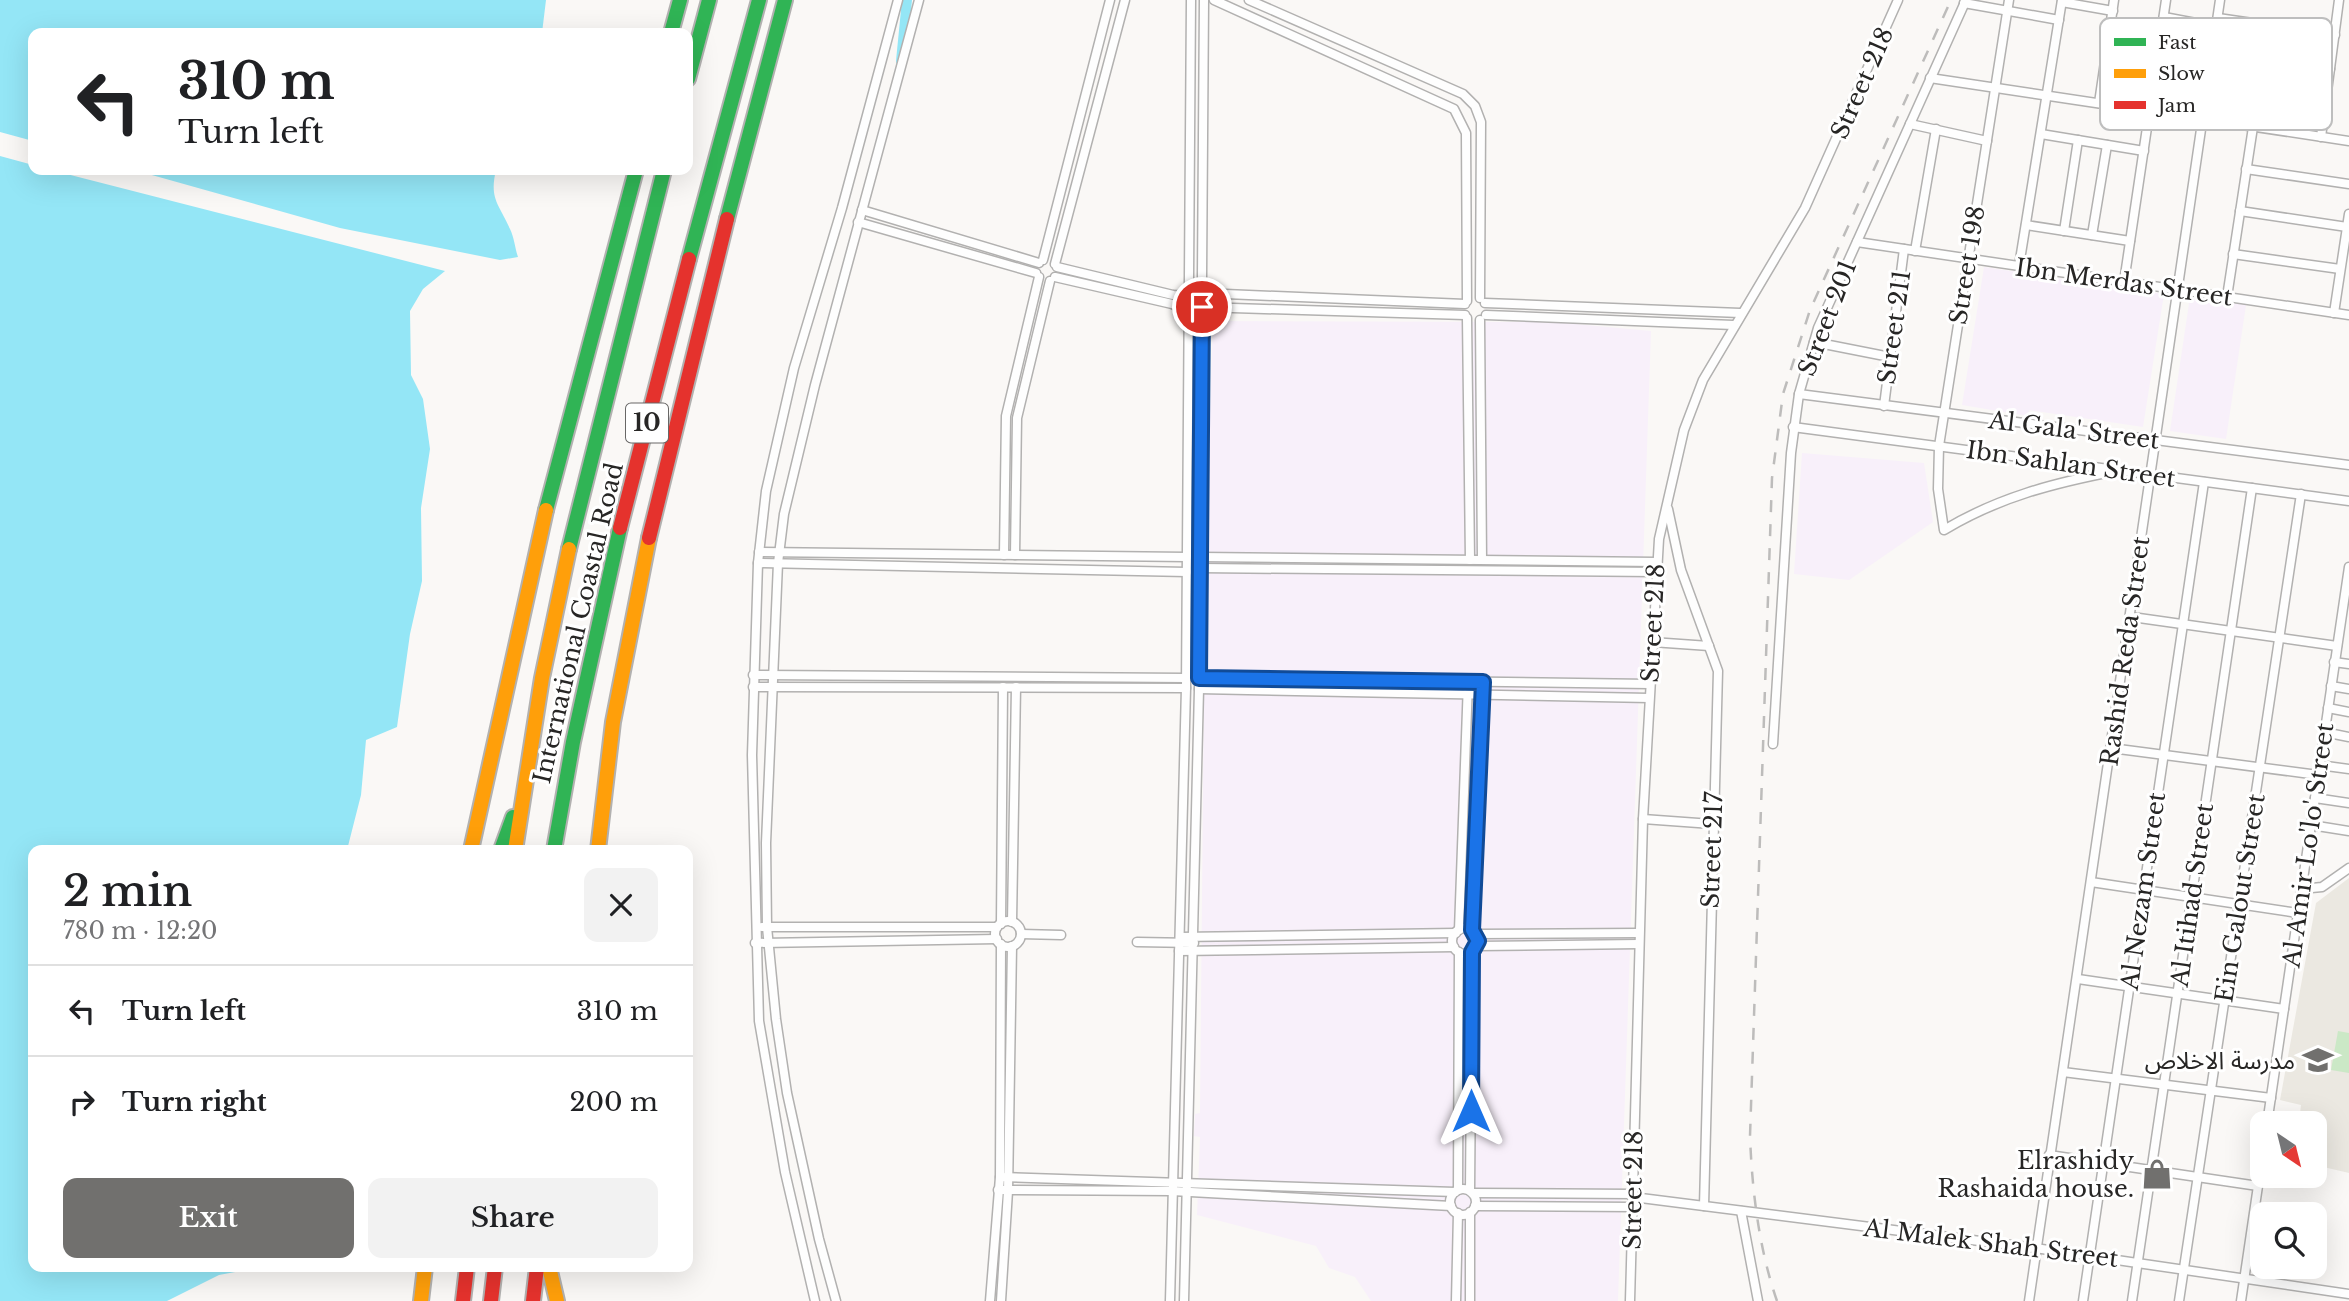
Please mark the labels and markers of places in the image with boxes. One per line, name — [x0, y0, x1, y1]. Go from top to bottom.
pin — [1172, 277, 1232, 337]
school or university icon: مدرسة الاخلاص — [2301, 1043, 2335, 1077]
place label: مدرسة الاخلاص — [2145, 1046, 2295, 1075]
place label: Elrashidy Rashaida house. — [1937, 1146, 2135, 1203]
shop icon: Elrashidy Rashaida house. — [2140, 1157, 2174, 1191]

